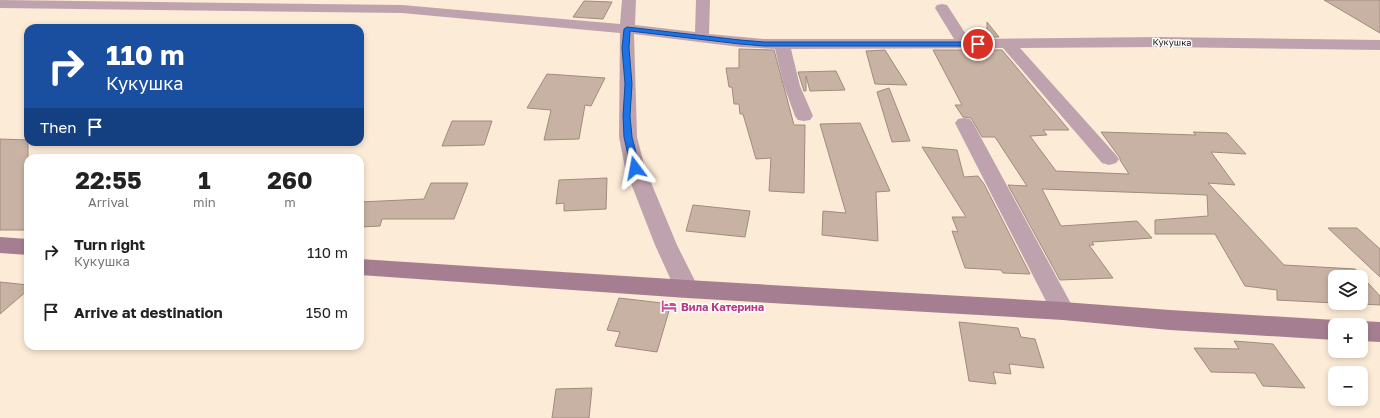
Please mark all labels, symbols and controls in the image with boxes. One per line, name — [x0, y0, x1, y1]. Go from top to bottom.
pin — [961, 27, 995, 61]
icon: arrive — [967, 33, 989, 55]
street label: Кукушка — [1153, 36, 1191, 48]
text: 110 m — [106, 38, 185, 71]
icon: right — [40, 40, 92, 92]
text: Кукушка — [106, 72, 184, 94]
icon: arrive — [84, 116, 106, 138]
text: Then — [40, 118, 76, 136]
position arrow — [614, 147, 656, 189]
text: 22:55 — [75, 165, 142, 194]
text: 1 — [198, 165, 211, 194]
text: 260 — [267, 165, 313, 194]
text: Arrival — [88, 194, 129, 210]
text: min — [193, 194, 216, 210]
text: m — [284, 194, 296, 210]
text: Turn right — [74, 235, 145, 253]
icon: right — [40, 241, 62, 263]
text: 110 m — [307, 243, 348, 261]
text: Кукушка — [74, 253, 130, 269]
map controls — [1328, 270, 1368, 406]
button: layers — [1328, 270, 1368, 310]
hotel icon: Вила Катерина — [660, 297, 678, 315]
place label: Вила Катерина — [681, 300, 764, 313]
icon: arrive — [40, 301, 62, 323]
text: Arrive at destination — [74, 303, 223, 321]
text: 150 m — [306, 303, 348, 321]
button: + — [1328, 318, 1368, 358]
button: − — [1328, 366, 1368, 406]

